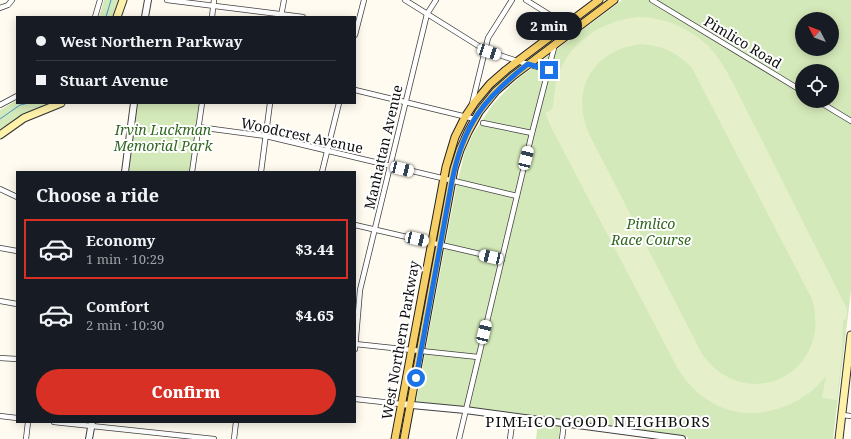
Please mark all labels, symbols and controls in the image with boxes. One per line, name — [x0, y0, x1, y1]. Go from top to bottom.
street label: Pimlico Road — [701, 11, 786, 73]
callout: 2 min — [516, 12, 582, 40]
north arrow — [795, 12, 839, 56]
map controls — [795, 12, 839, 108]
text: 2 min — [530, 17, 568, 35]
text: West Northern Parkway — [60, 31, 242, 51]
car — [476, 43, 502, 61]
route end — [540, 61, 558, 79]
button: locate — [795, 64, 839, 108]
text: Stuart Avenue — [60, 70, 168, 90]
street label: Manhattan Avenue — [359, 83, 407, 211]
street label: Woodcrest Avenue — [239, 113, 365, 157]
park label: Irvin Luckman Memorial Park — [113, 120, 213, 155]
car — [517, 145, 535, 171]
car — [389, 160, 415, 178]
text: Choose a ride — [36, 183, 159, 207]
park label: Pimlico Race Course — [610, 214, 691, 249]
text: Economy — [86, 230, 155, 250]
car — [404, 230, 430, 248]
icon: car — [38, 231, 74, 267]
text: $3.44 — [295, 239, 334, 259]
car — [478, 248, 504, 266]
text: 1 min · 10:29 — [86, 250, 164, 268]
street label: West Northern Parkway — [377, 259, 423, 421]
text: Comfort — [86, 296, 149, 316]
icon: car — [38, 297, 74, 333]
text: $4.65 — [295, 305, 334, 325]
text: 2 min · 10:30 — [86, 316, 164, 334]
car — [475, 319, 493, 345]
button: Confirm — [36, 369, 336, 415]
route start — [407, 369, 425, 387]
district label: PIMLICO GOOD NEIGHBORS — [485, 411, 711, 431]

